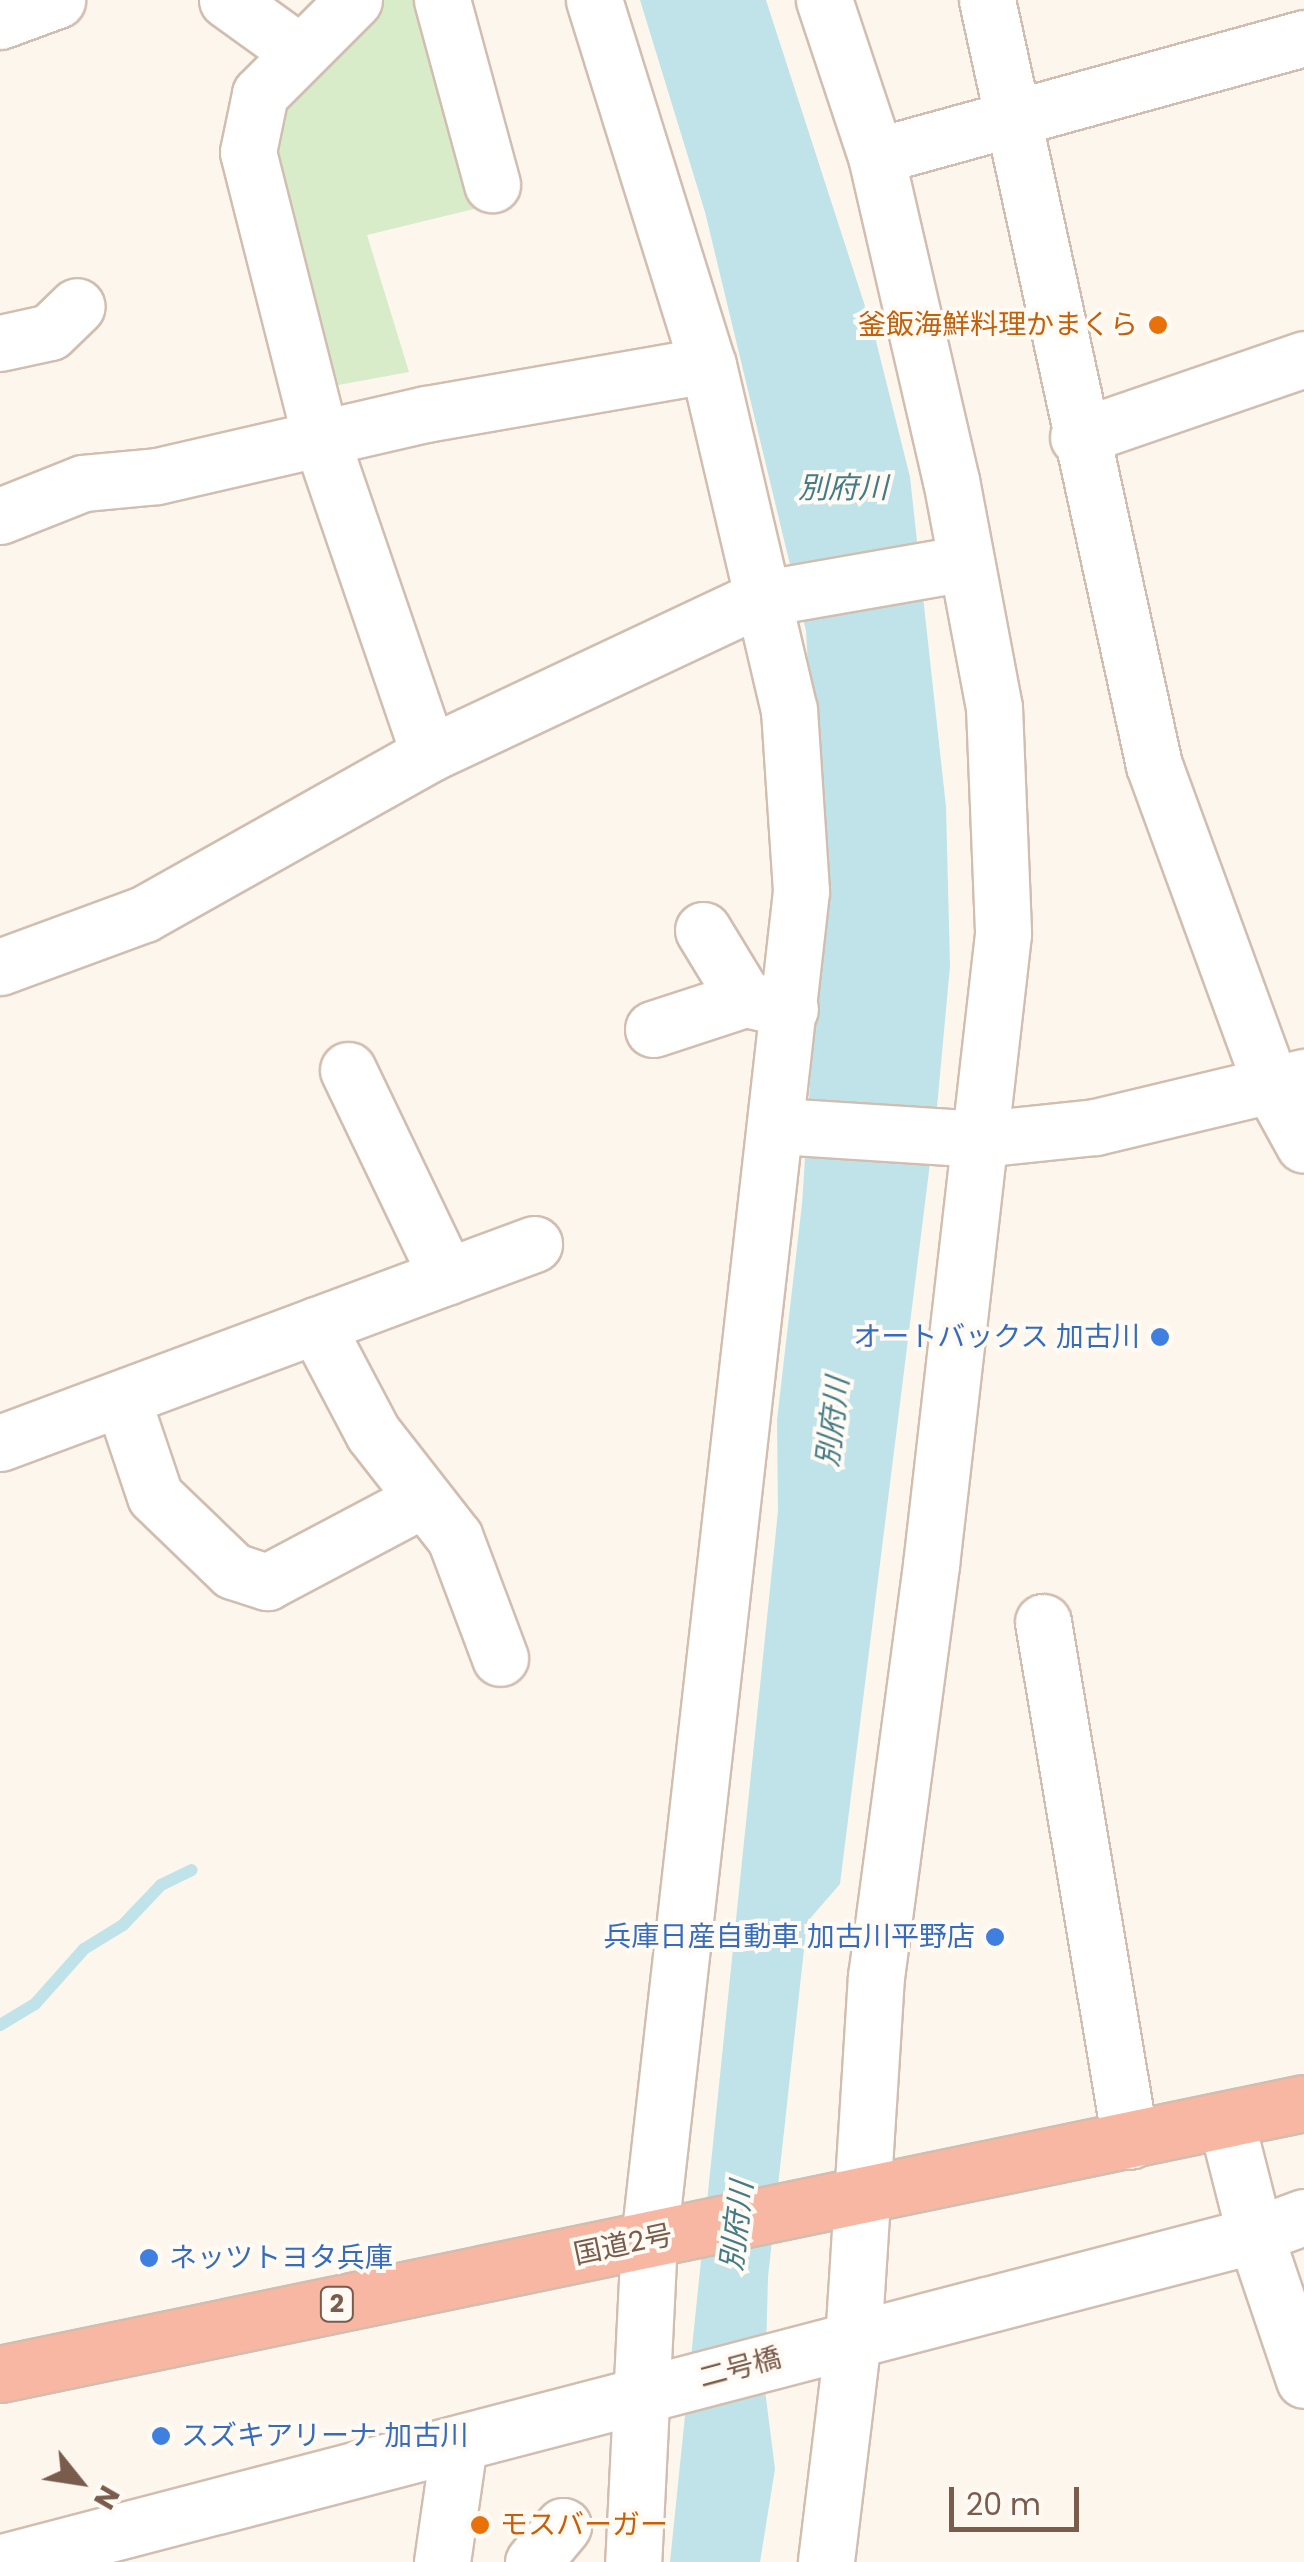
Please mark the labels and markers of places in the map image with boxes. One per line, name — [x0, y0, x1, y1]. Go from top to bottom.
place label: 釜飯海鮮料理かまくら — [858, 308, 1138, 342]
marker: 釜飯海鮮料理かまくら — [1147, 314, 1169, 336]
place label: オートバックス 加古川 — [853, 1320, 1140, 1354]
marker: オートバックス 加古川 — [1149, 1326, 1171, 1348]
place label: 兵庫日産自動車 加古川平野店 — [604, 1920, 975, 1954]
marker: 兵庫日産自動車 加古川平野店 — [984, 1926, 1006, 1948]
place label: ネッツトヨタ兵庫 — [169, 2241, 393, 2275]
marker: ネッツトヨタ兵庫 — [138, 2247, 160, 2269]
place label: スズキアリーナ 加古川 — [181, 2419, 468, 2453]
marker: スズキアリーナ 加古川 — [150, 2425, 172, 2447]
place label: モスバーガー — [500, 2508, 668, 2542]
marker: モスバーガー — [469, 2514, 491, 2536]

